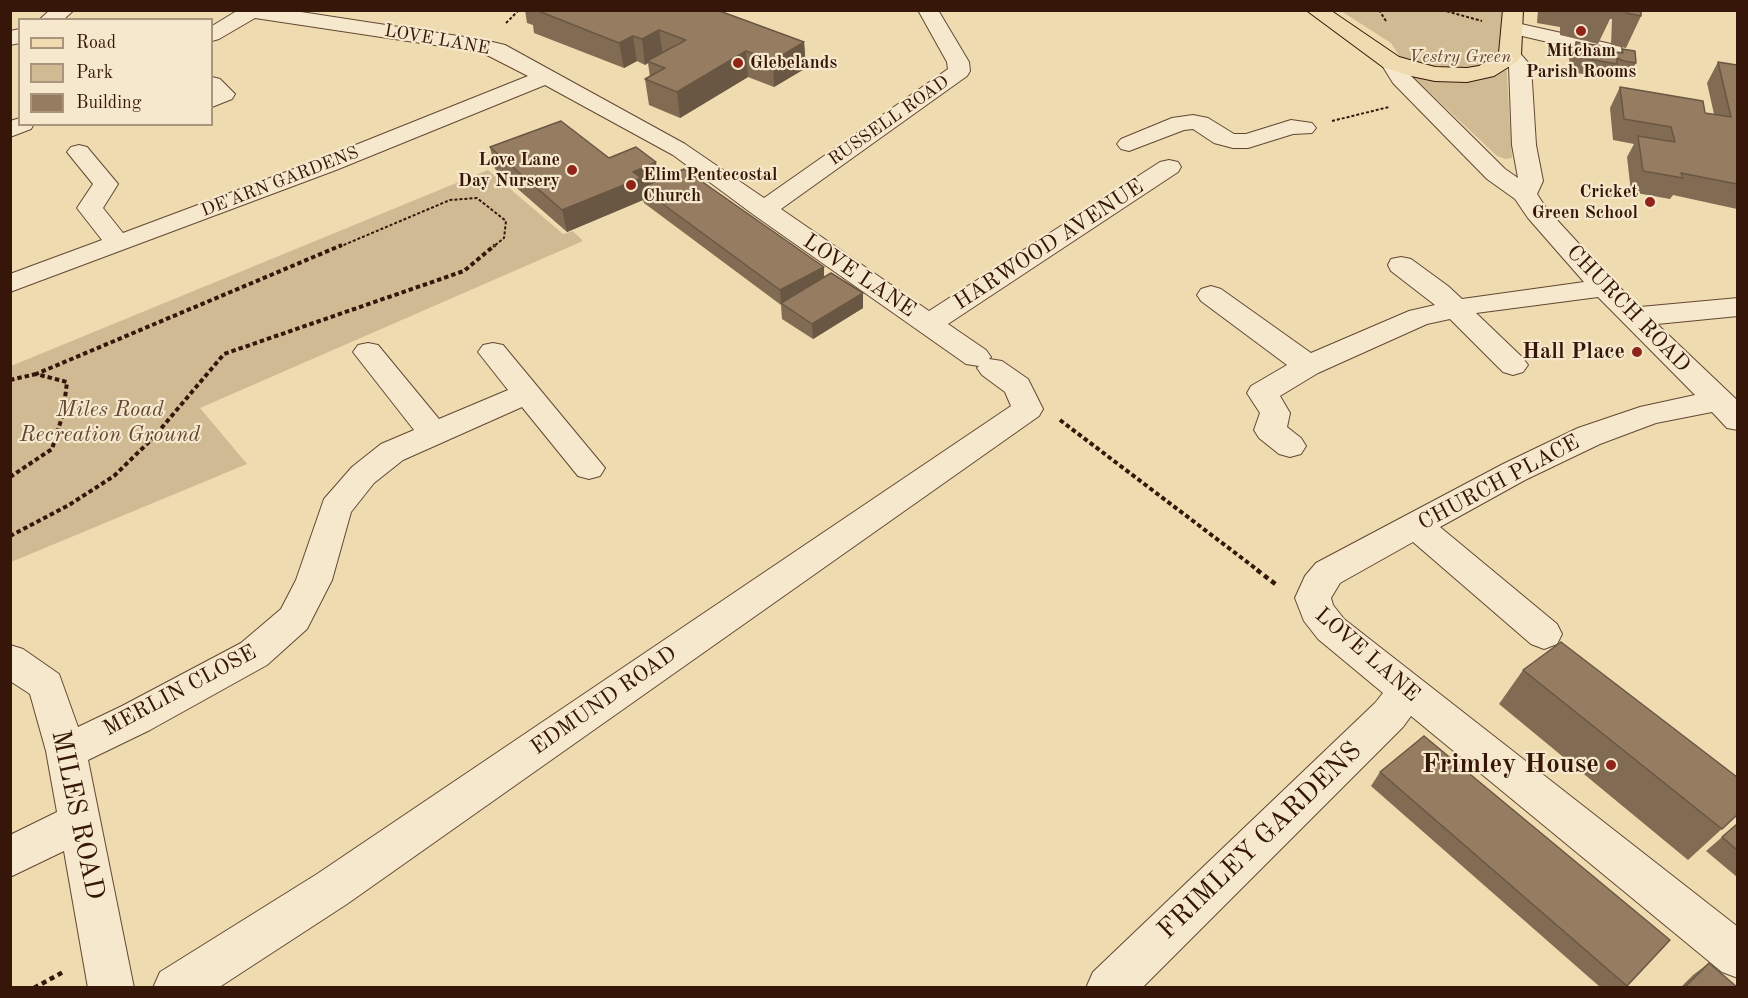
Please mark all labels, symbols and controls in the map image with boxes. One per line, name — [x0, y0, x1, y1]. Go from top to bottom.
legend — [18, 18, 213, 126]
street label: LOVE LANE — [383, 20, 491, 60]
marker: Mitcham Parish Rooms — [1574, 24, 1588, 38]
text: Road — [76, 34, 116, 52]
place label: Mitcham Parish Rooms — [1526, 40, 1636, 82]
park label: Vestry Green — [1409, 46, 1511, 68]
place label: Glebelands — [750, 52, 837, 74]
marker: Glebelands — [731, 56, 745, 70]
text: Park — [76, 64, 113, 82]
street label: RUSSELL ROAD — [824, 71, 954, 171]
text: Building — [76, 94, 141, 112]
street label: DE'ARN GARDENS — [198, 142, 362, 222]
place label: Love Lane Day Nursery — [458, 149, 560, 192]
marker: Love Lane Day Nursery — [565, 163, 579, 177]
place label: Elim Pentecostal Church — [643, 164, 777, 207]
street label: HARWOOD AVENUE — [949, 174, 1149, 316]
marker: Elim Pentecostal Church — [624, 178, 638, 192]
place label: Cricket Green School — [1532, 181, 1638, 224]
marker: Cricket Green School — [1643, 195, 1657, 209]
street label: LOVE LANE — [798, 229, 920, 323]
street label: CHURCH ROAD — [1560, 240, 1696, 378]
place label: Hall Place — [1522, 339, 1625, 365]
marker: Hall Place — [1630, 345, 1644, 359]
park label: Miles Road Recreation Ground — [20, 397, 200, 448]
street label: CHURCH PLACE — [1414, 429, 1584, 537]
street label: LOVE LANE — [1309, 602, 1425, 708]
street label: MERLIN CLOSE — [99, 640, 261, 742]
street label: EDMUND ROAD — [526, 641, 682, 761]
street label: MILES ROAD — [43, 727, 111, 903]
street label: FRIMLEY GARDENS — [1151, 735, 1369, 947]
place label: Frimley House — [1422, 749, 1599, 781]
marker: Frimley House — [1604, 758, 1618, 772]

